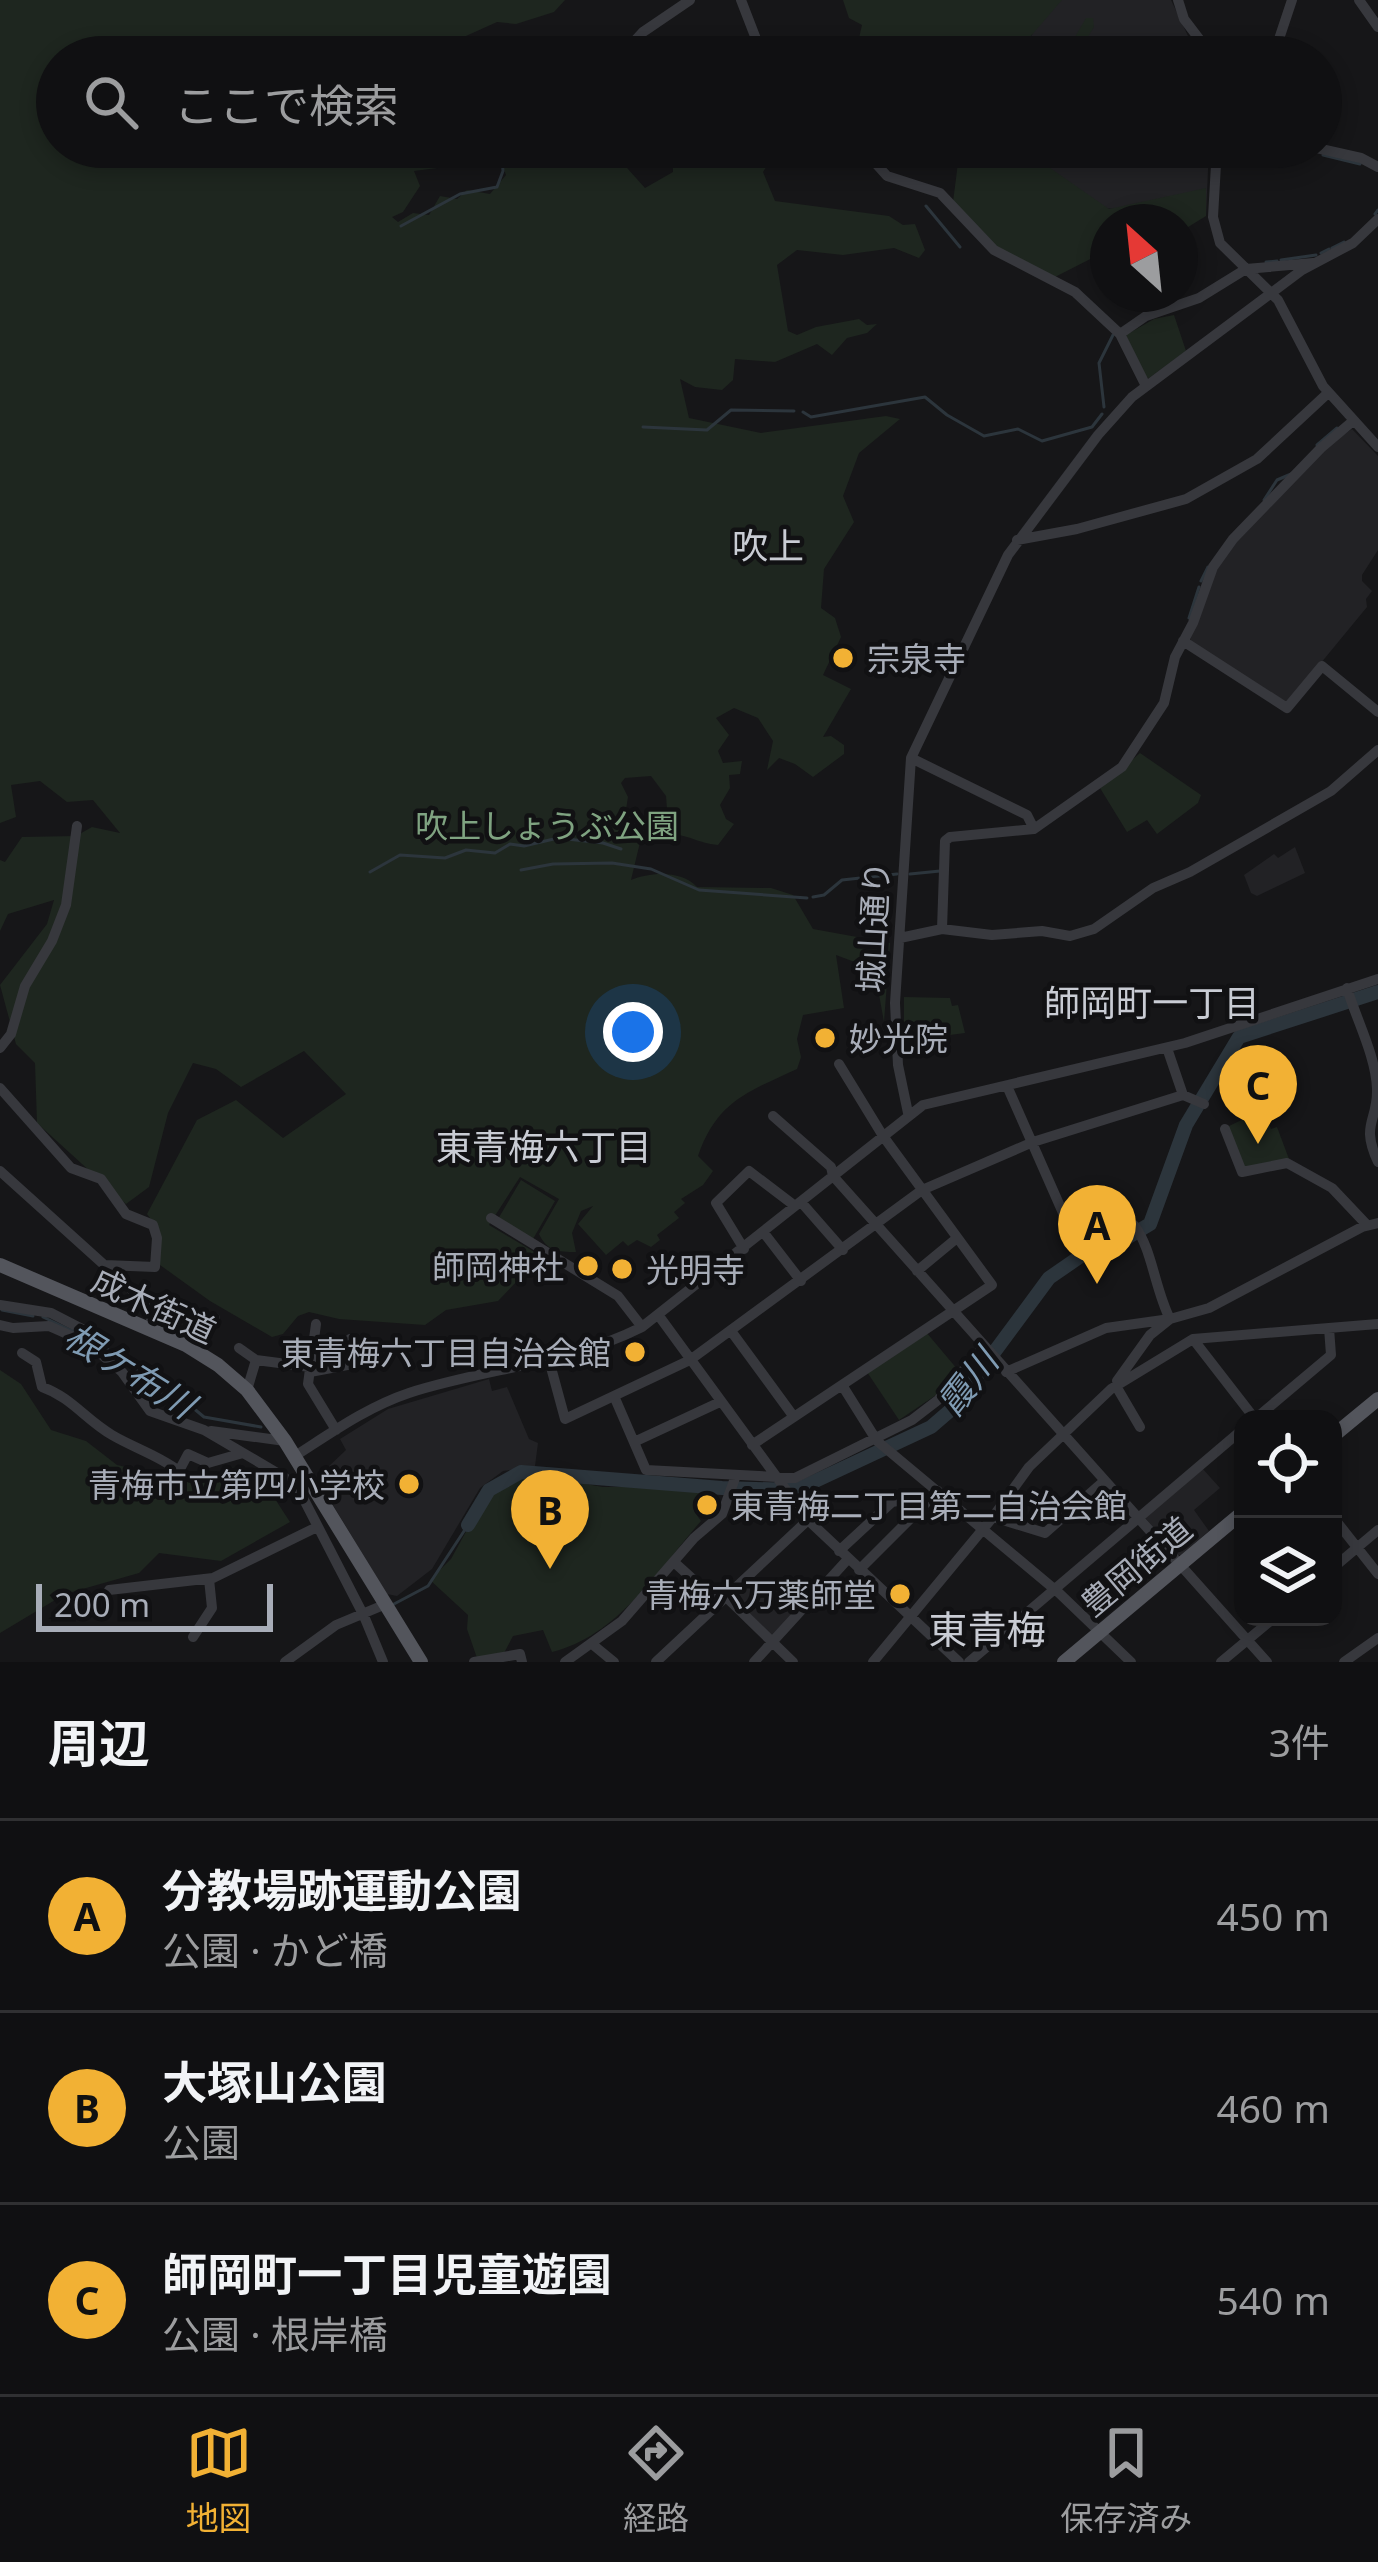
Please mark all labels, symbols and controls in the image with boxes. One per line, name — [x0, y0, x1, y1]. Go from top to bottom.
search box — [36, 36, 1342, 168]
icon: search — [78, 69, 144, 135]
text: ここで検索 — [174, 74, 399, 135]
north arrow — [1090, 204, 1198, 312]
district label: 吹上 — [732, 521, 804, 570]
place label: 宗泉寺 — [867, 636, 966, 681]
marker: 宗泉寺 — [830, 645, 856, 671]
park label: 吹上しょうぶ公園 — [415, 803, 679, 848]
street label: 城山通り — [847, 860, 899, 994]
district label: 師岡町一丁目 — [1044, 978, 1260, 1027]
your location — [603, 1002, 663, 1062]
place label: 妙光院 — [849, 1016, 948, 1061]
marker: 妙光院 — [812, 1025, 838, 1051]
pin: C — [1219, 1045, 1297, 1144]
district label: 東青梅六丁目 — [436, 1122, 652, 1171]
pin: A — [1058, 1185, 1136, 1284]
place label: 師岡神社 — [432, 1244, 564, 1289]
place label: 光明寺 — [646, 1247, 745, 1292]
marker: 師岡神社 — [575, 1253, 601, 1279]
marker: 光明寺 — [609, 1256, 635, 1282]
street label: 成木街道 — [85, 1257, 223, 1353]
water label: 根ケ布川 — [56, 1311, 207, 1431]
place label: 東青梅六丁目自治会館 — [281, 1330, 611, 1375]
water label: 霞川 — [926, 1335, 1011, 1425]
marker: 東青梅六丁目自治会館 — [622, 1339, 648, 1365]
map controls — [1234, 1410, 1342, 1626]
button: locate — [1234, 1410, 1342, 1518]
place label: 青梅市立第四小学校 — [88, 1462, 385, 1507]
pin: B — [511, 1470, 589, 1569]
marker: 青梅市立第四小学校 — [396, 1471, 422, 1497]
place label: 東青梅二丁目第二自治会館 — [731, 1483, 1127, 1528]
marker: 東青梅二丁目第二自治会館 — [694, 1492, 720, 1518]
street label: 豊岡街道 — [1071, 1506, 1201, 1626]
button: layers — [1234, 1518, 1342, 1626]
place label: 青梅六万薬師堂 — [645, 1572, 876, 1617]
scale bar — [36, 1578, 273, 1631]
marker: 青梅六万薬師堂 — [887, 1581, 913, 1607]
text: 200 m — [54, 1582, 150, 1627]
district label: 東青梅 — [928, 1602, 1046, 1655]
text: 周辺 — [48, 1707, 150, 1777]
text: 3件 — [1269, 1715, 1330, 1768]
text: 分教場跡運動公園 — [162, 1859, 522, 1920]
text: A — [74, 1889, 101, 1942]
text: 450 m — [1216, 1889, 1330, 1942]
text: 公園 · かど橋 — [162, 1923, 388, 1976]
text: 大塚山公園 — [162, 2051, 387, 2112]
text: B — [74, 2081, 100, 2134]
text: 460 m — [1216, 2081, 1330, 2134]
text: 公園 — [162, 2115, 240, 2168]
text: 師岡町一丁目児童遊園 — [162, 2243, 612, 2304]
text: C — [74, 2273, 100, 2326]
text: 540 m — [1216, 2273, 1330, 2326]
text: 公園 · 根岸橋 — [162, 2307, 388, 2360]
tab: 地図 — [186, 2420, 252, 2540]
tab: 経路 — [623, 2420, 689, 2540]
tab: 保存済み — [1060, 2420, 1192, 2540]

